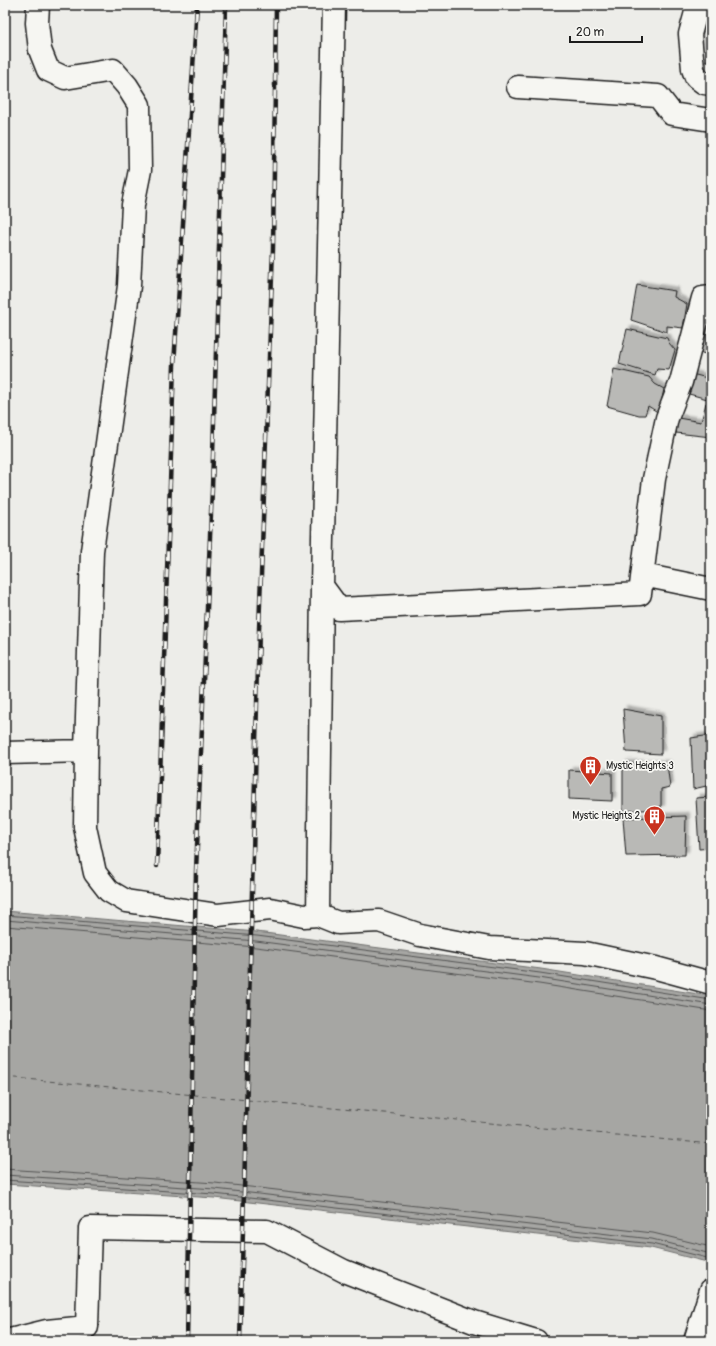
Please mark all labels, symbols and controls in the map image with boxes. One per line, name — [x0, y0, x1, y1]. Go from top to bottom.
scale bar — [570, 18, 642, 44]
text: 20 m — [576, 25, 605, 40]
building icon: Mystic Heights 3 — [578, 753, 604, 786]
place label: Mystic Heights 3 — [606, 760, 674, 772]
building icon: Mystic Heights 2 — [642, 803, 668, 836]
place label: Mystic Heights 2 — [572, 810, 640, 822]

